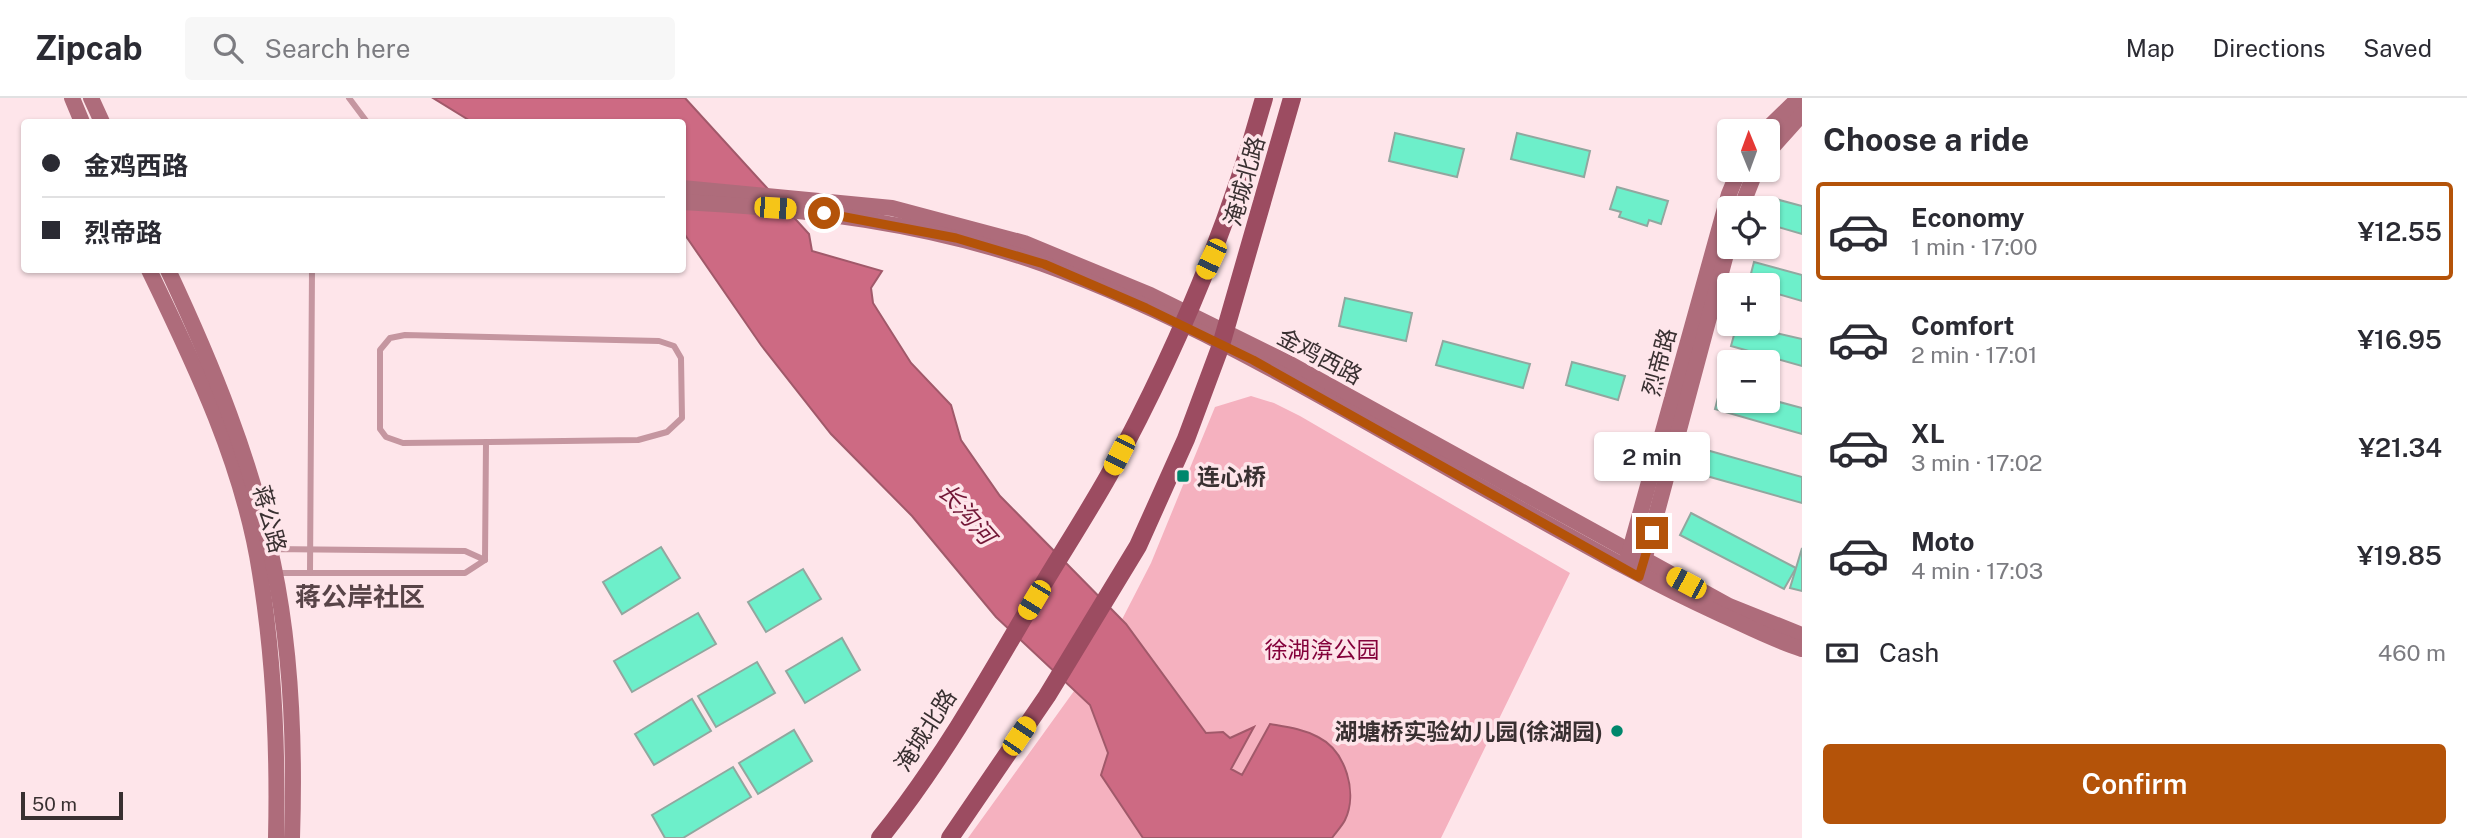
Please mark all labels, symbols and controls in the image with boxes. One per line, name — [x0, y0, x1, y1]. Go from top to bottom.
search box — [185, 17, 675, 80]
text: Zipcab — [35, 29, 143, 67]
icon: search — [209, 29, 247, 67]
text: Search here — [265, 33, 411, 64]
text: Map — [2126, 34, 2175, 62]
text: Directions — [2213, 34, 2325, 62]
text: Saved — [2363, 34, 2432, 62]
north arrow — [1717, 119, 1780, 182]
map controls — [1717, 119, 1780, 413]
text: Choose a ride — [1823, 121, 2029, 158]
street label: 淹城北路 — [1218, 133, 1270, 229]
text: 金鸡西路 — [84, 150, 188, 181]
car — [754, 196, 797, 220]
button: locate — [1717, 196, 1780, 259]
route start — [808, 197, 840, 229]
icon: car — [1827, 200, 1890, 263]
text: Economy — [1911, 202, 2024, 233]
text: ¥12.55 — [2358, 216, 2442, 247]
text: 烈帝路 — [84, 217, 162, 248]
text: 1 min · 17:00 — [1911, 233, 2038, 260]
car — [1193, 236, 1230, 282]
button: + — [1717, 273, 1780, 336]
icon: car — [1827, 308, 1890, 371]
text: Comfort — [1911, 310, 2014, 341]
street label: 金鸡西路 — [1273, 322, 1367, 390]
text: ¥16.95 — [2357, 324, 2442, 355]
street label: 烈帝路 — [1637, 325, 1681, 399]
text: 2 min · 17:01 — [1911, 341, 2037, 368]
button: − — [1717, 350, 1780, 413]
icon: car — [1827, 416, 1890, 479]
text: XL — [1911, 418, 1945, 449]
car — [1101, 432, 1138, 478]
callout: 2 min — [1594, 432, 1710, 480]
text: ¥21.34 — [2358, 432, 2442, 463]
text: 2 min — [1622, 443, 1682, 470]
text: 3 min · 17:02 — [1911, 449, 2043, 476]
place label: 连心桥 — [1197, 463, 1266, 490]
marker: 连心桥 — [1175, 468, 1191, 484]
water label: 长沟河 — [933, 477, 1004, 552]
street label: 蒋公路 — [248, 482, 292, 556]
route end — [1636, 517, 1668, 549]
icon: car — [1827, 524, 1890, 587]
text: Moto — [1911, 526, 1974, 557]
text: ¥19.85 — [2357, 540, 2442, 571]
text: 4 min · 17:03 — [1911, 557, 2043, 584]
car — [1663, 564, 1710, 602]
car — [1015, 577, 1054, 623]
district label: 蒋公岸社区 — [295, 581, 425, 612]
icon: cash — [1823, 634, 1861, 672]
park label: 徐湖渰公园 — [1265, 636, 1380, 663]
text: Cash — [1879, 637, 1939, 668]
text: 460 m — [2378, 639, 2446, 666]
street label: 淹城北路 — [889, 684, 961, 776]
car — [999, 713, 1040, 759]
place label: 湖塘桥实验幼儿园(徐湖园) — [1335, 718, 1603, 745]
marker: 湖塘桥实验幼儿园(徐湖园) — [1609, 723, 1625, 739]
button: Confirm — [1823, 744, 2446, 824]
scale bar — [21, 789, 122, 821]
text: 50 m — [32, 793, 77, 815]

